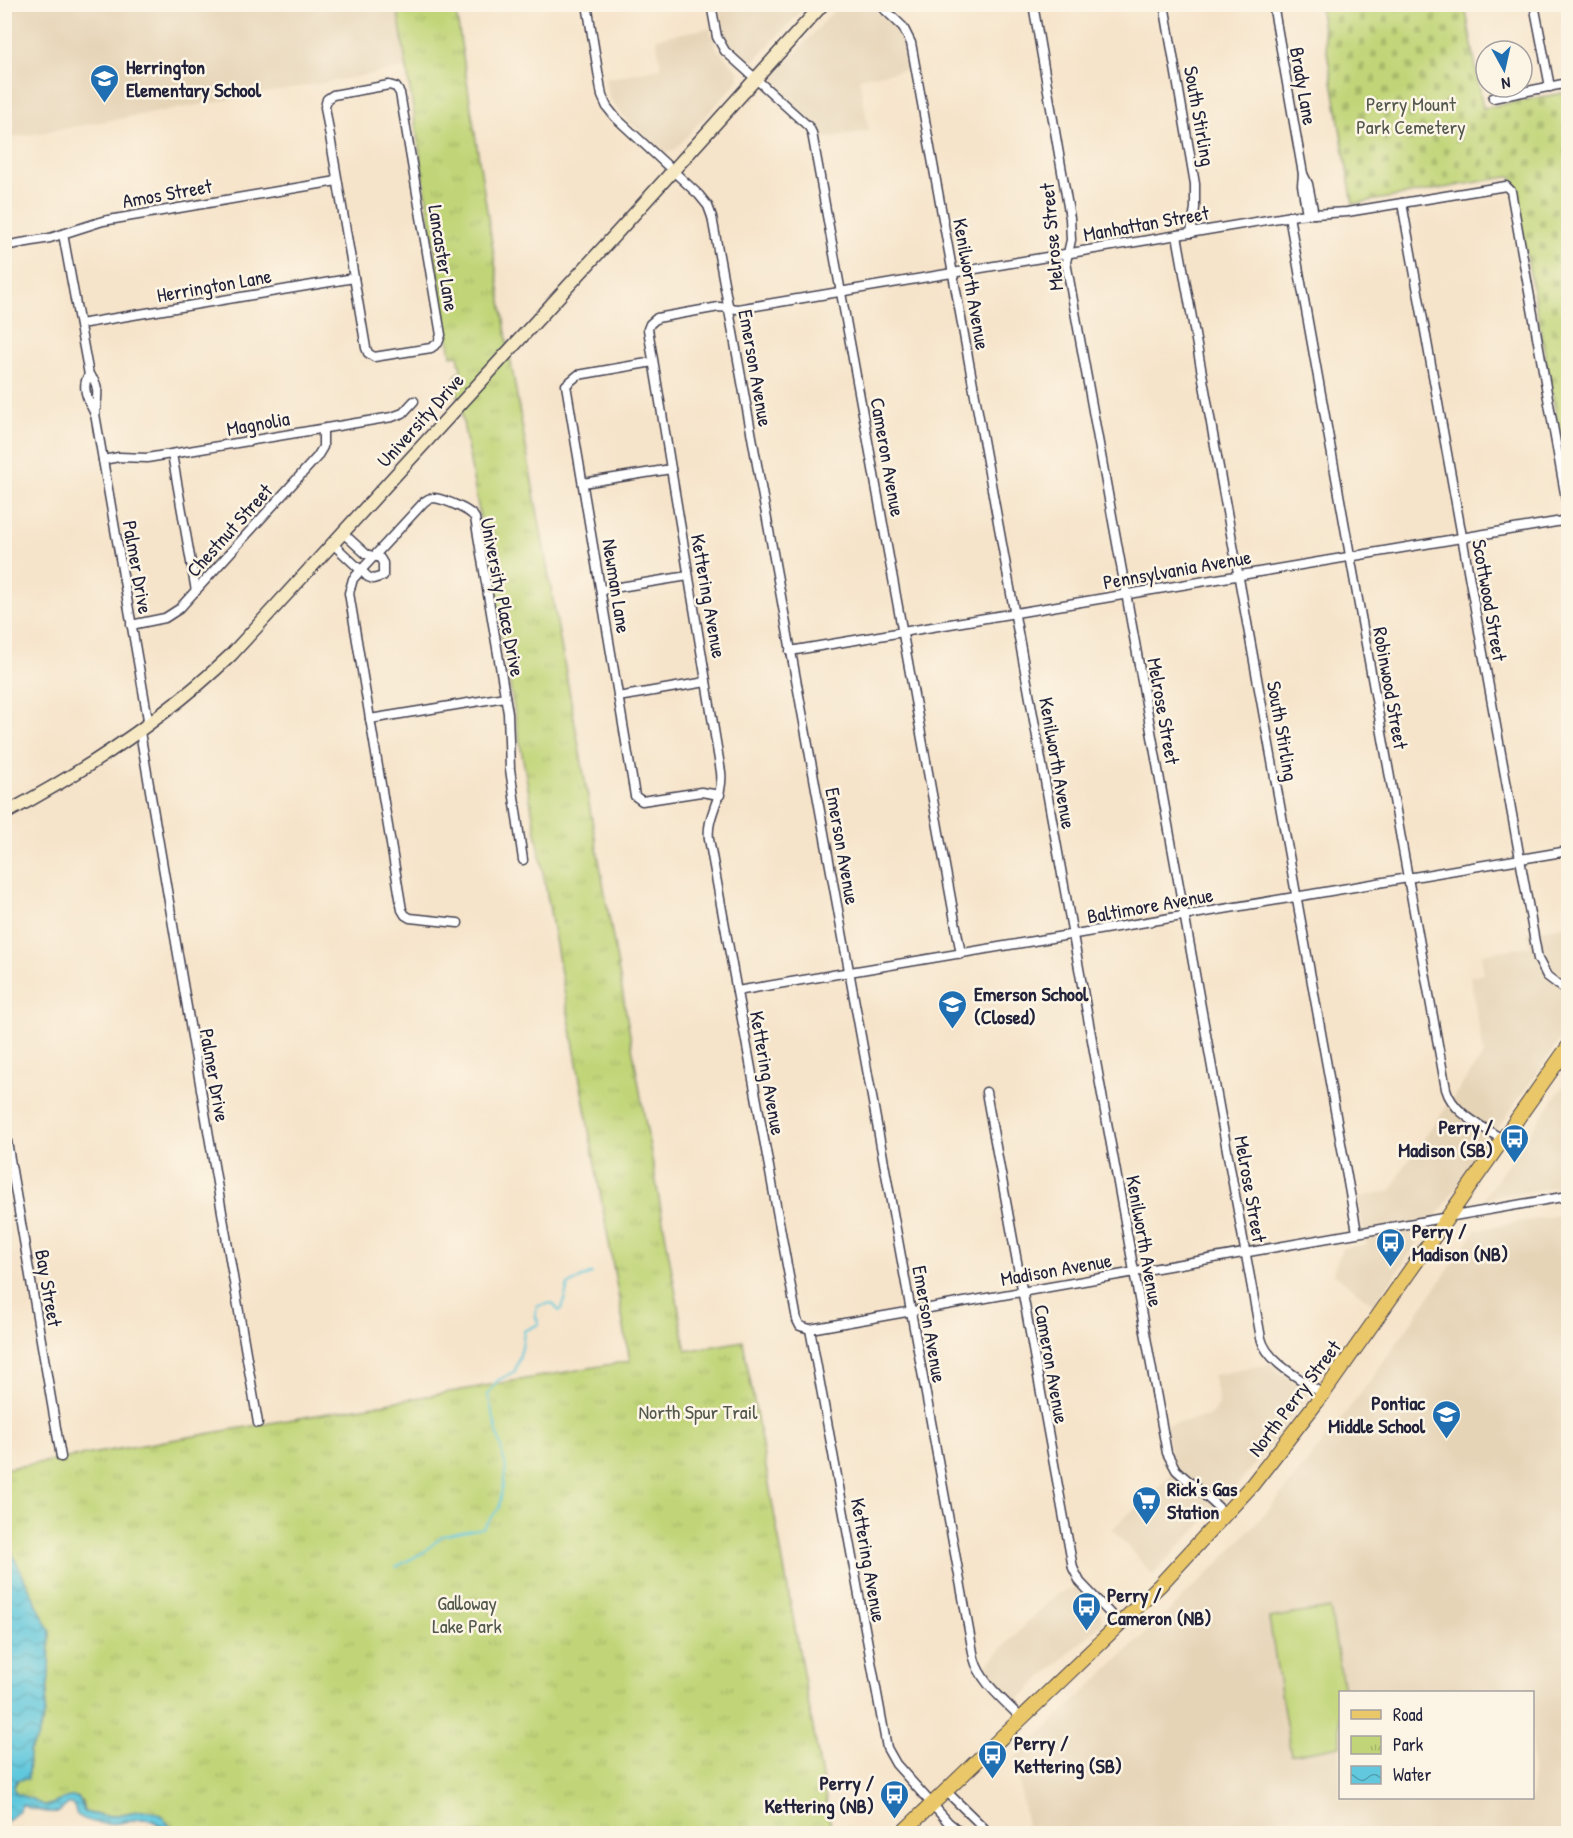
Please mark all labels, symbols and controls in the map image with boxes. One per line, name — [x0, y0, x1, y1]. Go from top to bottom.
north arrow — [1474, 39, 1534, 99]
street label: Brady Lane — [1284, 45, 1324, 127]
place label: Herrington Elementary School — [126, 53, 262, 104]
school or university icon: Herrington Elementary School — [89, 62, 121, 104]
street label: South Stirling — [1178, 64, 1222, 168]
text: N — [1500, 72, 1512, 95]
park label: Perry Mount Park Cemetery — [1356, 90, 1466, 140]
street label: Amos Street — [120, 172, 215, 214]
street label: Melrose Street — [1033, 181, 1069, 292]
street label: Manhattan Street — [1081, 199, 1212, 247]
street label: Lancaster Lane — [422, 203, 466, 313]
street label: Kenilworth Avenue — [947, 216, 997, 352]
street label: Herrington Lane — [155, 262, 274, 308]
street label: Emerson Avenue — [732, 307, 780, 429]
street label: University Drive — [371, 367, 470, 473]
street label: Cameron Avenue — [864, 395, 912, 519]
street label: Magnolia — [224, 404, 292, 442]
street label: Chestnut Street — [180, 477, 279, 583]
street label: University Place Drive — [474, 515, 532, 679]
street label: Palmer Drive — [117, 518, 159, 616]
street label: Kettering Avenue — [685, 532, 733, 660]
street label: Newman Lane — [596, 537, 638, 635]
street label: Scottwood Street — [1466, 537, 1514, 664]
street label: Pennsylvania Avenue — [1101, 543, 1253, 595]
street label: Robinwood Street — [1367, 625, 1415, 752]
street label: Melrose Street — [1141, 656, 1187, 768]
street label: South Stirling — [1261, 679, 1305, 783]
street label: Kenilworth Avenue — [1033, 695, 1083, 831]
street label: Emerson Avenue — [819, 785, 867, 907]
street label: Baltimore Avenue — [1085, 881, 1215, 929]
place label: Emerson School (Closed) — [974, 980, 1089, 1030]
school or university icon: Emerson School (Closed) — [937, 988, 969, 1030]
street label: Kettering Avenue — [744, 1009, 792, 1137]
street label: Palmer Drive — [194, 1026, 236, 1124]
place label: Perry / Madison (SB) — [1398, 1113, 1494, 1163]
bus stop icon: Perry / Madison (SB) — [1498, 1122, 1530, 1164]
street label: Melrose Street — [1228, 1134, 1274, 1246]
street label: Kenilworth Avenue — [1120, 1173, 1170, 1309]
place label: Perry / Madison (NB) — [1412, 1217, 1508, 1267]
bus stop icon: Perry / Madison (NB) — [1375, 1226, 1407, 1268]
street label: Madison Avenue — [998, 1246, 1114, 1292]
street label: Bay Street — [29, 1247, 69, 1330]
street label: Emerson Avenue — [906, 1263, 954, 1385]
street label: Cameron Avenue — [1028, 1302, 1076, 1426]
street label: North Perry Street — [1241, 1334, 1347, 1462]
place label: Pontiac Middle School — [1328, 1389, 1426, 1439]
park label: North Spur Trail — [638, 1398, 758, 1425]
school or university icon: Pontiac Middle School — [1430, 1398, 1462, 1440]
place label: Rick's Gas Station — [1167, 1475, 1238, 1525]
supermarket icon: Rick's Gas Station — [1130, 1484, 1162, 1526]
street label: Kettering Avenue — [845, 1496, 893, 1624]
place label: Perry / Cameron (NB) — [1107, 1581, 1212, 1631]
park label: Galloway Lake Park — [432, 1589, 502, 1639]
bus stop icon: Perry / Cameron (NB) — [1070, 1590, 1102, 1632]
legend — [1339, 1691, 1534, 1799]
text: Road — [1393, 1702, 1423, 1727]
place label: Perry / Kettering (SB) — [1014, 1729, 1122, 1780]
text: Park — [1393, 1732, 1424, 1757]
bus stop icon: Perry / Kettering (SB) — [977, 1738, 1009, 1780]
text: Water — [1393, 1762, 1431, 1787]
place label: Perry / Kettering (NB) — [764, 1769, 875, 1820]
bus stop icon: Perry / Kettering (NB) — [879, 1778, 911, 1820]

